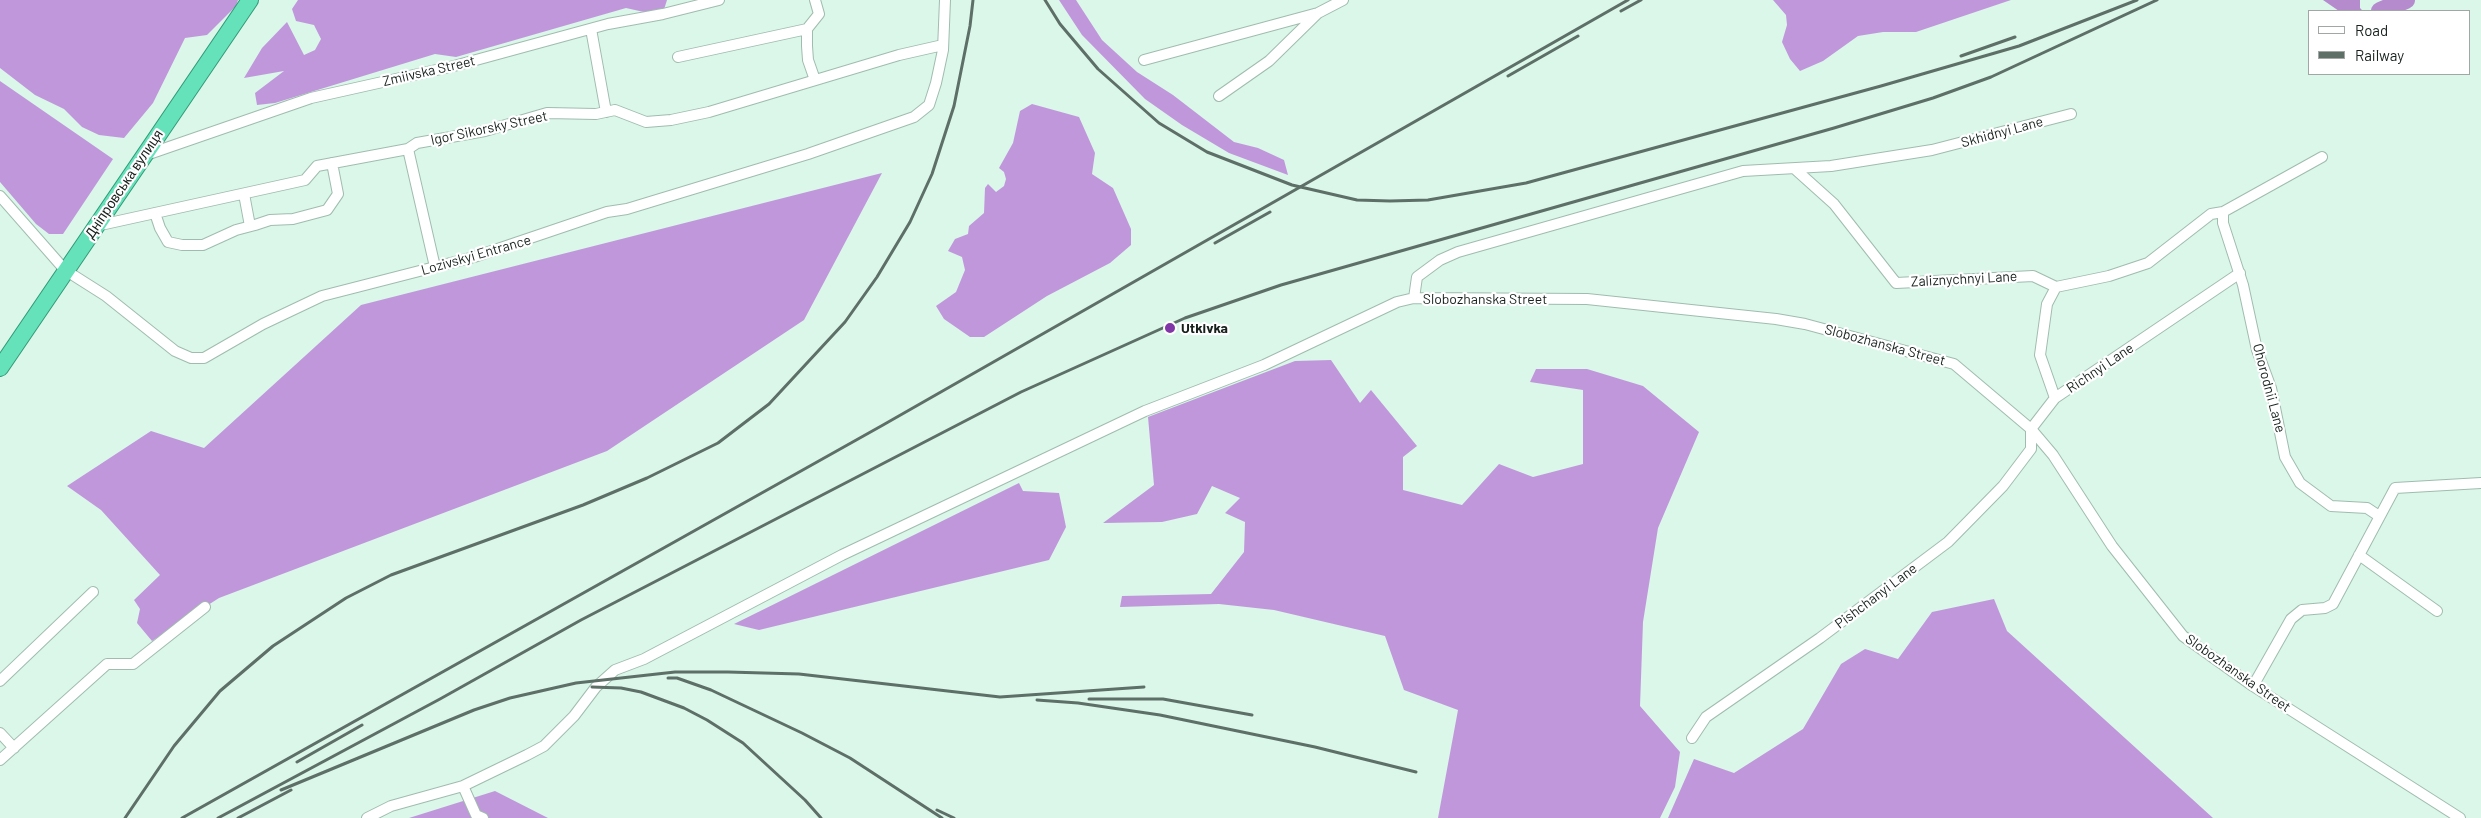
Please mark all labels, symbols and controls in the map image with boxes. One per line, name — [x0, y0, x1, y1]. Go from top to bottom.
legend — [2308, 10, 2471, 75]
text: Road — [2355, 21, 2388, 39]
text: Railway — [2355, 46, 2404, 64]
street label: Zmiivska Street — [381, 52, 477, 90]
street label: Igor Sikorsky Street — [429, 107, 549, 149]
street label: Skhidnyi Lane — [1959, 113, 2045, 151]
street label: Дніпровська вулиця — [81, 126, 167, 242]
street label: Lozivskyi Entrance — [419, 231, 533, 279]
street label: Zaliznychnyi Lane — [1910, 268, 2018, 290]
street label: Slobozhanska Street — [1423, 291, 1547, 307]
place label: Utkivka — [1181, 320, 1228, 336]
marker: Utkivka — [1163, 321, 1177, 335]
street label: Slobozhanska Street — [1823, 321, 1947, 369]
street label: Richnyi Lane — [2063, 339, 2137, 397]
street label: Ohorodnii Lane — [2249, 342, 2289, 434]
street label: Pishchanyi Lane — [1832, 560, 1920, 632]
street label: Slobozhanska Street — [2182, 630, 2294, 716]

